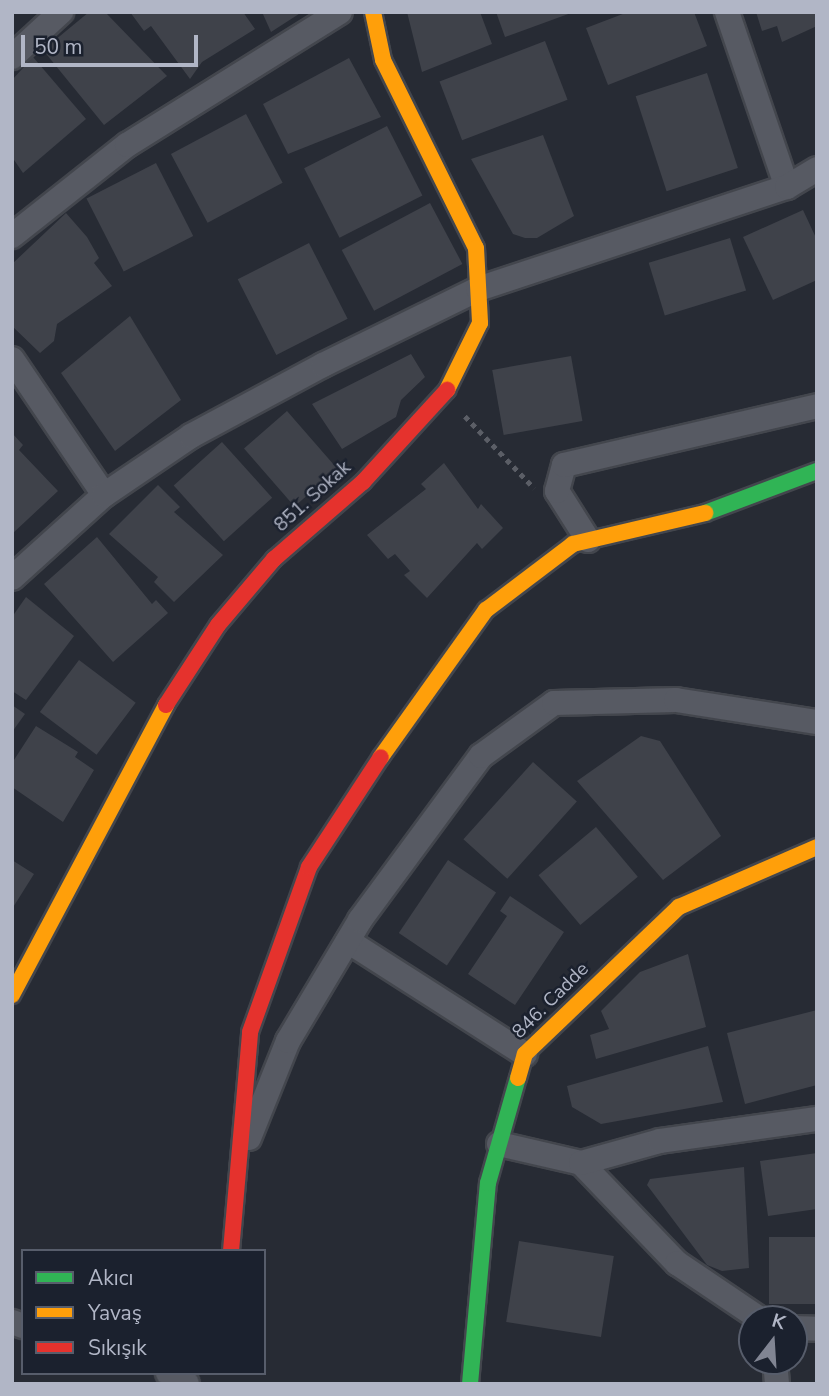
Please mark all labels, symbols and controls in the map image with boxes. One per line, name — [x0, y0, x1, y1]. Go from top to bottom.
scale bar — [24, 21, 201, 65]
text: 50 m — [34, 33, 83, 61]
street label: 851. Sokak — [270, 457, 356, 537]
street label: 846. Cadde — [508, 958, 594, 1044]
legend — [21, 1249, 266, 1375]
text: Akıcı — [88, 1264, 133, 1292]
text: Yavaş — [88, 1299, 142, 1327]
north arrow — [738, 1305, 808, 1375]
text: K — [769, 1308, 788, 1336]
text: Sıkışık — [88, 1334, 147, 1362]

